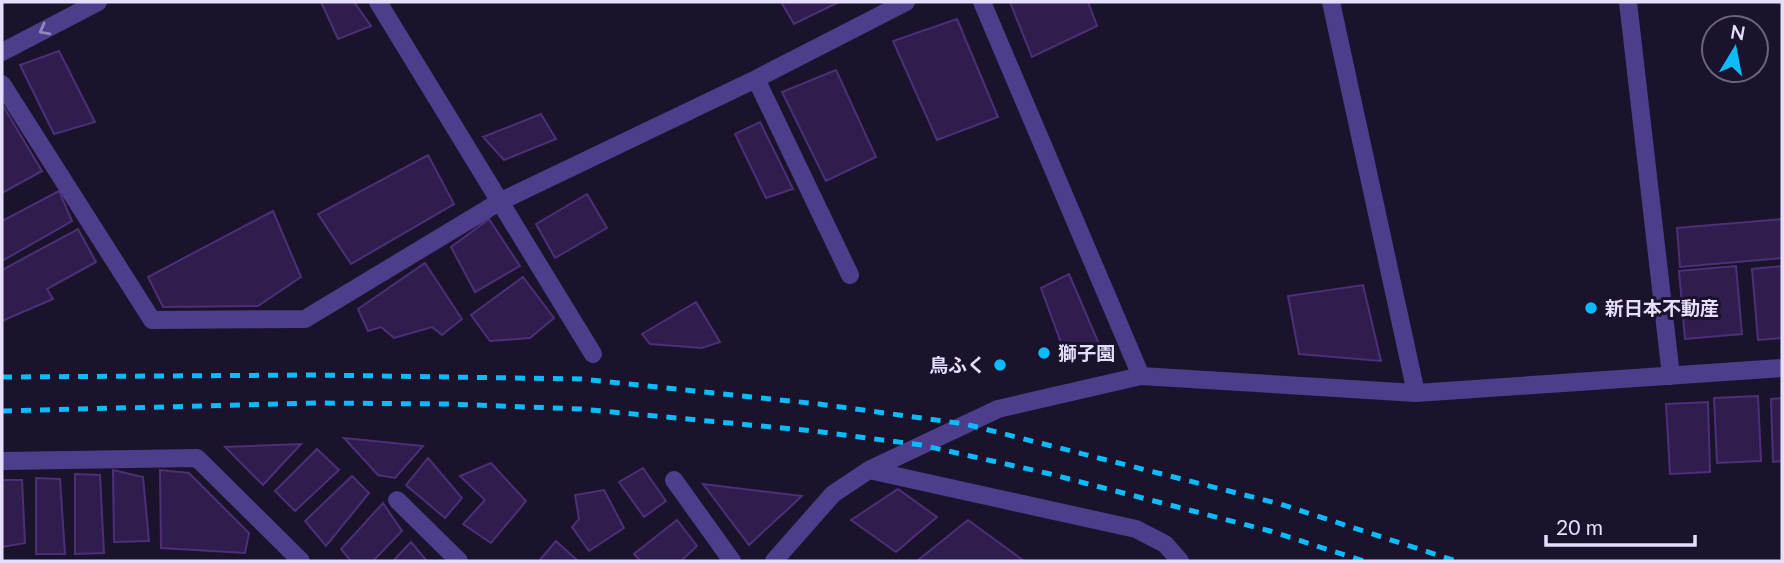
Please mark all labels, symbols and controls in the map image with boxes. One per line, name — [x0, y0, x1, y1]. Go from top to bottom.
north arrow — [1700, 14, 1770, 84]
text: N — [1729, 19, 1747, 44]
one-way arrow — [38, 21, 51, 35]
place label: 新日本不動産 — [1605, 296, 1719, 319]
marker: 新日本不動産 — [1583, 300, 1599, 316]
place label: 獅子園 — [1058, 341, 1115, 364]
marker: 獅子園 — [1036, 345, 1052, 361]
place label: 鳥ふく — [929, 353, 986, 376]
marker: 鳥ふく — [992, 357, 1008, 373]
scale bar — [1546, 504, 1695, 548]
text: 20 m — [1556, 514, 1603, 539]

